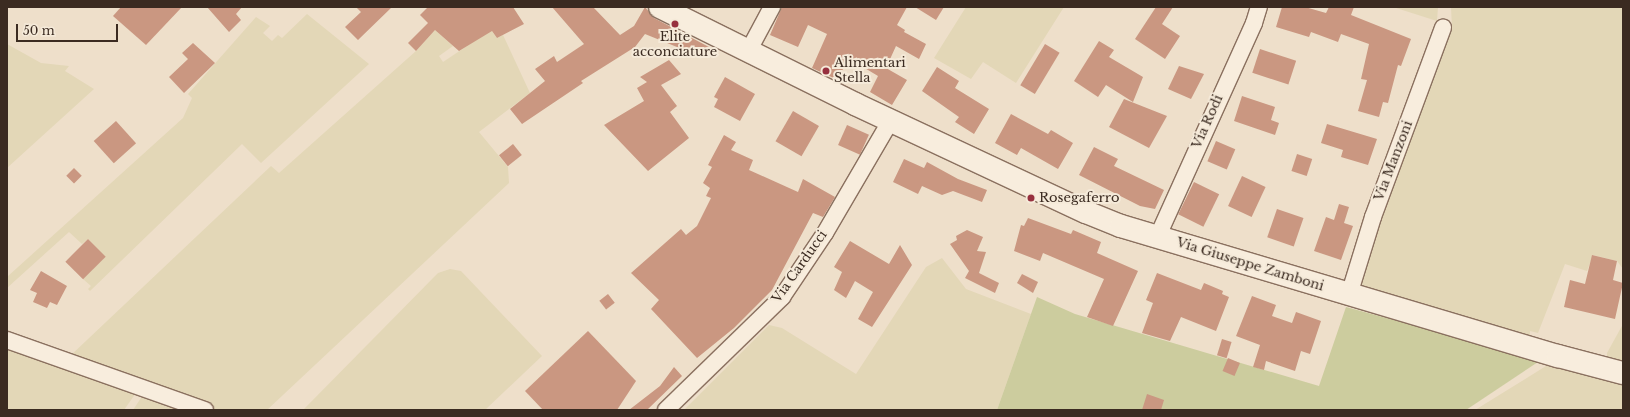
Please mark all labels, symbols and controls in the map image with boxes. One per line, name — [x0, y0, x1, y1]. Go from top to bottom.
scale bar — [18, 16, 120, 42]
marker: Elite acconciature — [670, 19, 680, 29]
text: 50 m — [23, 23, 55, 38]
place label: Elite acconciature — [633, 30, 717, 61]
place label: Alimentari Stella — [834, 56, 906, 87]
marker: Alimentari Stella — [821, 66, 831, 76]
street label: Via Rodi — [1189, 93, 1227, 151]
street label: Via Manzoni — [1372, 119, 1416, 203]
place label: Rosegaferro — [1039, 190, 1119, 206]
marker: Rosegaferro — [1026, 193, 1036, 203]
street label: Via Carducci — [769, 228, 831, 306]
street label: Via Giuseppe Zamboni — [1174, 235, 1326, 295]

